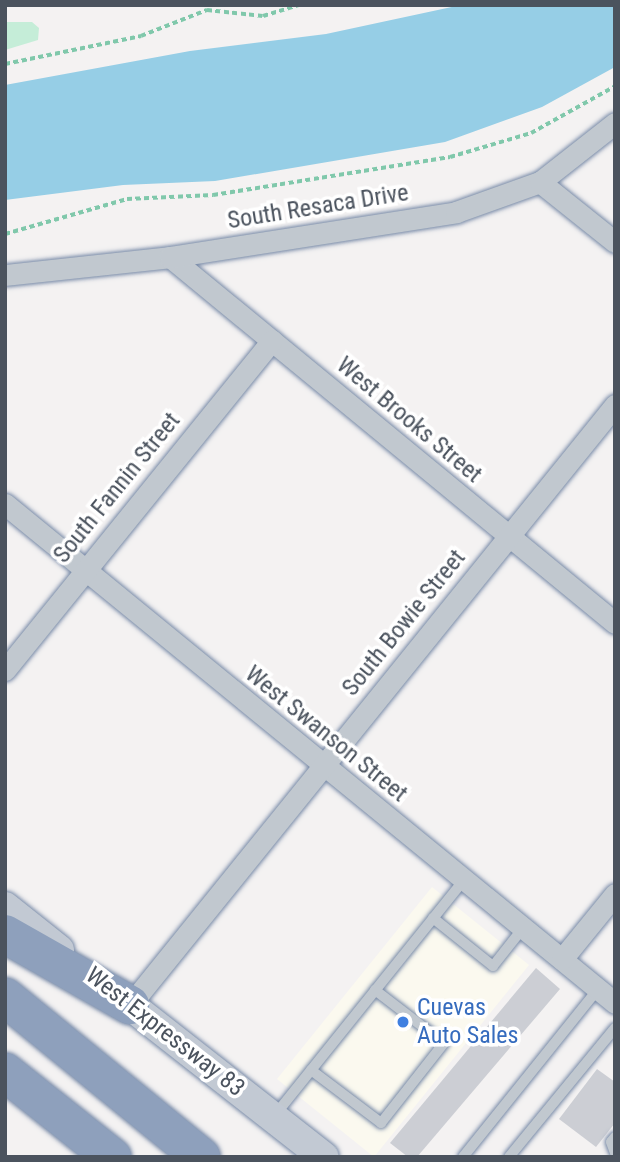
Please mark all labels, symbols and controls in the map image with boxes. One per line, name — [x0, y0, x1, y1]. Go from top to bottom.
street label: South Resaca Drive — [226, 178, 410, 236]
street label: West Brooks Street — [331, 351, 487, 489]
street label: South Fannin Street — [48, 407, 186, 569]
street label: South Bowie Street — [336, 544, 472, 702]
street label: West Swanson Street — [239, 660, 413, 808]
street label: West Expressway 83 — [80, 961, 250, 1103]
place label: Cuevas Auto Sales — [417, 994, 518, 1050]
marker: Cuevas Auto Sales — [395, 1014, 411, 1030]

